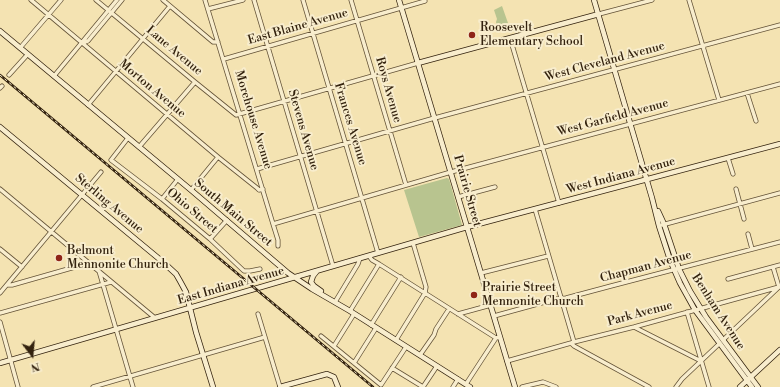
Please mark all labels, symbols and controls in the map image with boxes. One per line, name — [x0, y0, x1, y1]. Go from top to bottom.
street label: East Blaine Avenue — [246, 6, 350, 48]
place label: Roosevelt Elementary School — [480, 21, 583, 49]
street label: Lane Avenue — [143, 23, 205, 79]
marker: Roosevelt Elementary School — [467, 30, 477, 40]
street label: West Cleveland Avenue — [543, 39, 667, 85]
street label: Roys Avenue — [372, 55, 404, 125]
street label: Morton Avenue — [116, 57, 188, 121]
street label: Morehouse Avenue — [231, 69, 275, 171]
street label: Frances Avenue — [331, 81, 369, 167]
street label: Stevens Avenue — [285, 88, 321, 172]
street label: West Garfield Avenue — [556, 96, 670, 140]
street label: Prairie Street — [450, 154, 484, 228]
street label: West Indiana Avenue — [565, 155, 677, 197]
street label: Sterling Avenue — [72, 171, 146, 237]
street label: South Main Street — [191, 176, 275, 250]
street label: Ohio Street — [164, 185, 220, 237]
place label: Belmont Mennonite Church — [67, 244, 169, 272]
street label: Chapman Avenue — [599, 248, 693, 286]
marker: Belmont Mennonite Church — [54, 253, 64, 263]
street label: East Indiana Avenue — [176, 264, 286, 308]
street label: Benham Avenue — [688, 271, 748, 353]
place label: Prairie Street Mennonite Church — [482, 281, 584, 309]
marker: Prairie Street Mennonite Church — [469, 290, 479, 300]
street label: Park Avenue — [606, 298, 674, 330]
north arrow — [12, 335, 52, 375]
text: N — [29, 359, 41, 374]

